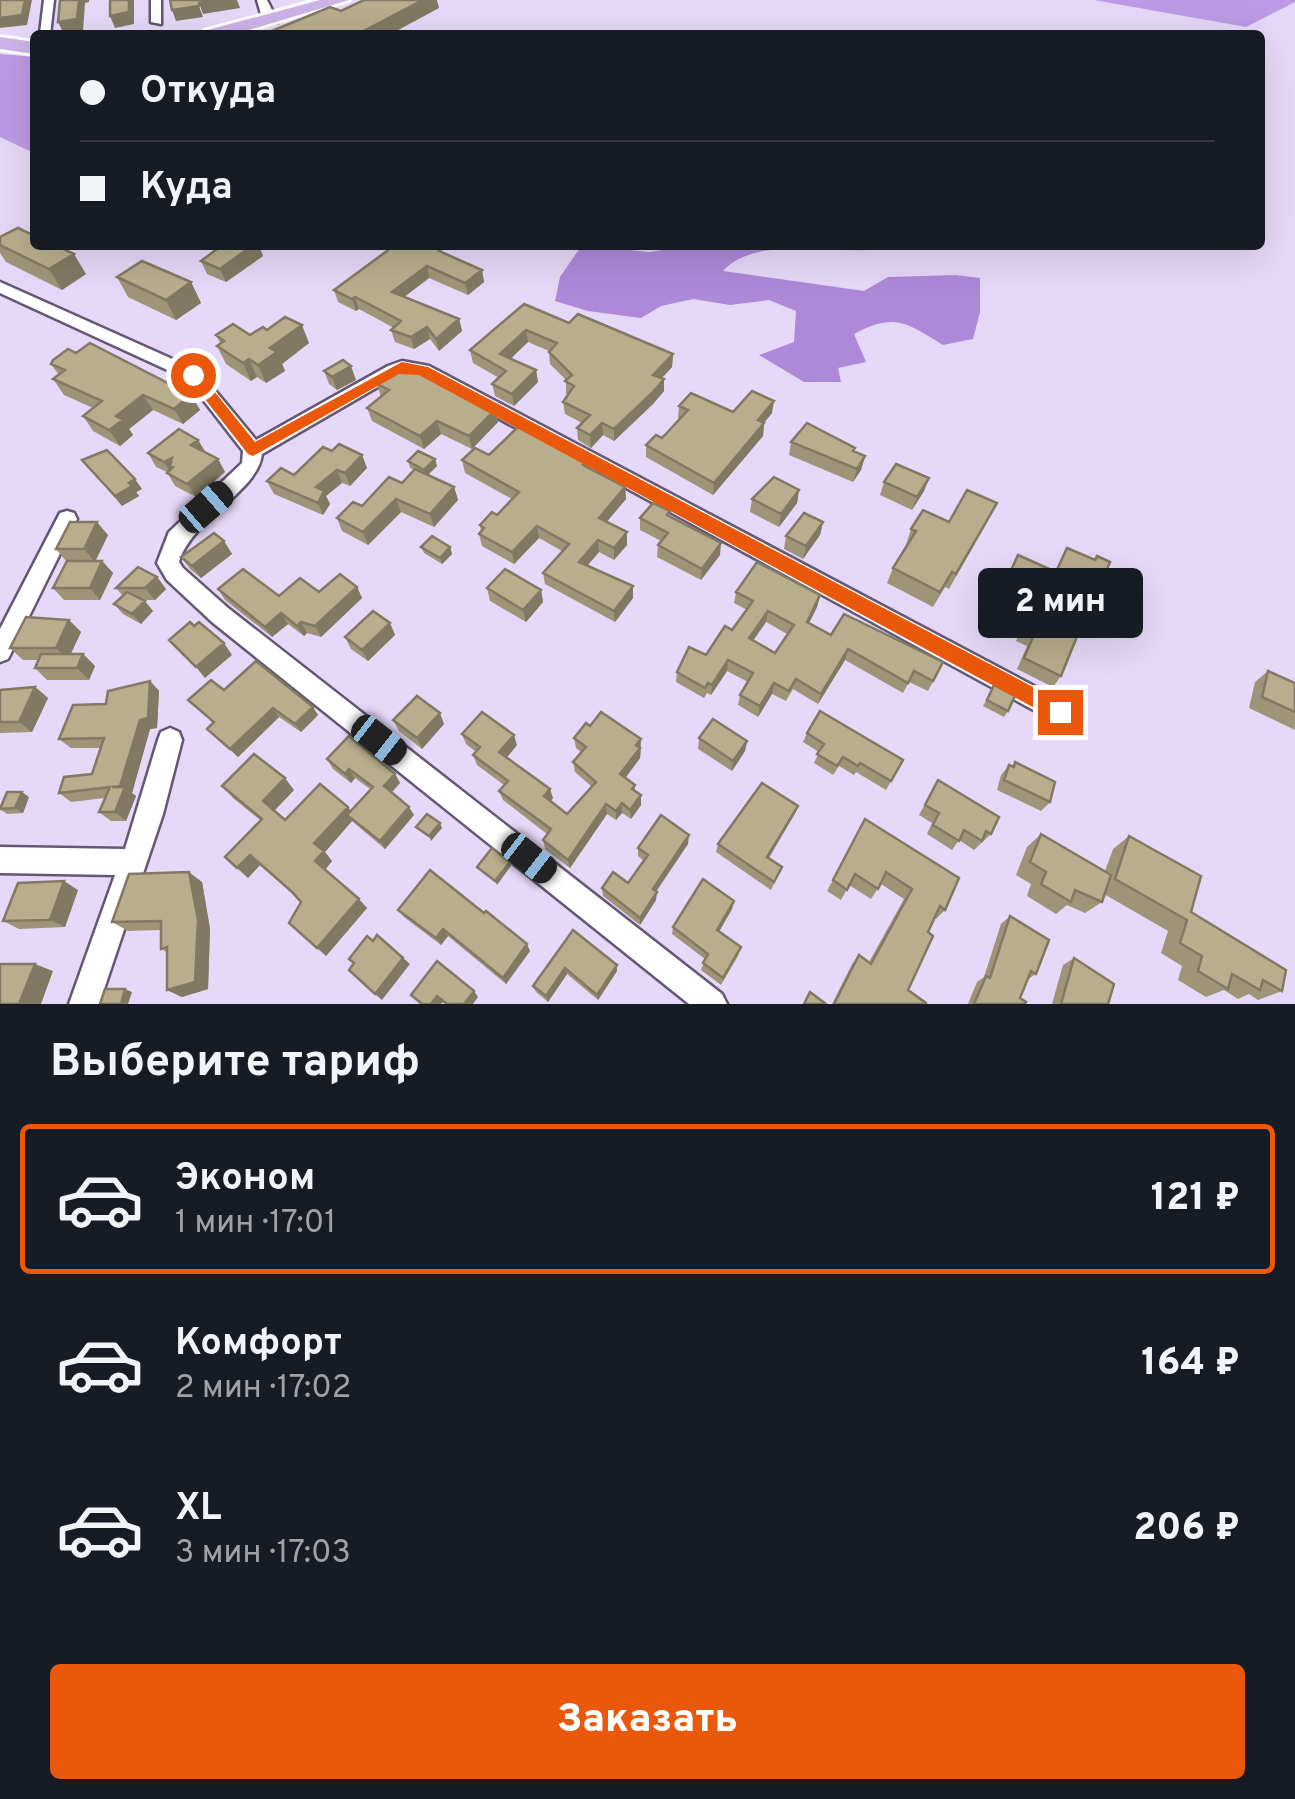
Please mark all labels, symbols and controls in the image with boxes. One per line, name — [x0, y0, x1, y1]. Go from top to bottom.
text: Откуда — [140, 68, 276, 117]
text: Куда — [140, 164, 233, 213]
route start — [171, 353, 216, 398]
car — [174, 476, 238, 538]
callout: 2 мин — [978, 567, 1142, 637]
text: 2 мин — [1015, 583, 1106, 623]
route end — [1038, 690, 1083, 735]
car — [346, 710, 412, 770]
car — [496, 828, 562, 888]
text: Выберите тариф — [50, 1035, 420, 1092]
icon: car — [55, 1154, 145, 1244]
text: Эконом — [175, 1155, 315, 1204]
text: 121 ₽ — [1151, 1175, 1240, 1224]
text: 1 мин · 17:01 — [175, 1204, 336, 1244]
icon: car — [55, 1319, 145, 1409]
text: Комфорт — [175, 1320, 342, 1369]
text: 164 ₽ — [1141, 1340, 1240, 1389]
text: 2 мин · 17:02 — [175, 1369, 351, 1409]
icon: car — [55, 1484, 145, 1574]
text: XL — [175, 1485, 222, 1534]
text: 206 ₽ — [1133, 1505, 1240, 1554]
text: 3 мин · 17:03 — [175, 1534, 351, 1574]
button: Заказать — [50, 1664, 1245, 1779]

